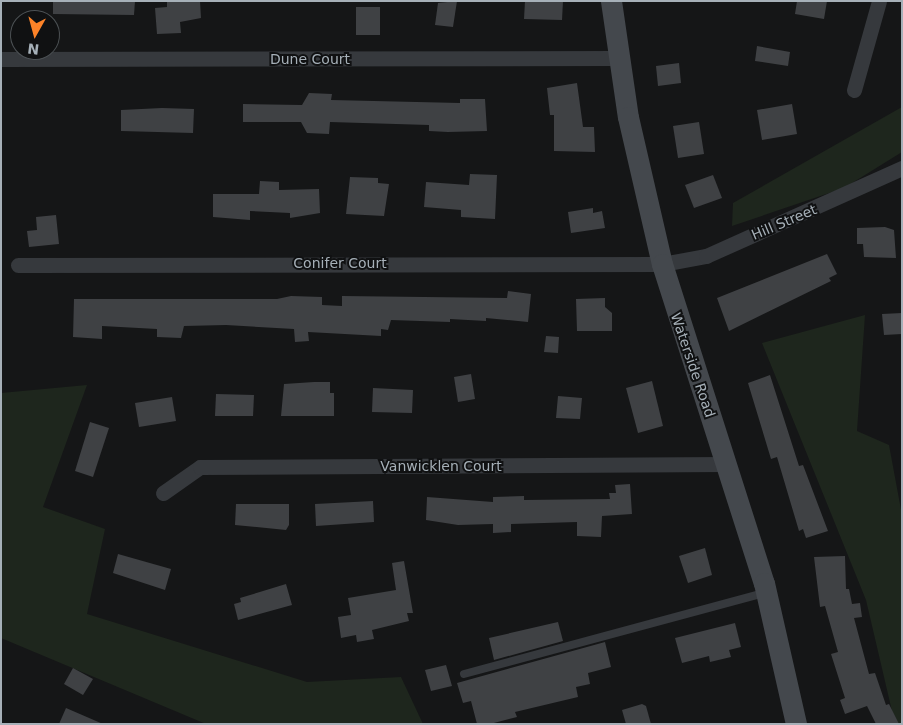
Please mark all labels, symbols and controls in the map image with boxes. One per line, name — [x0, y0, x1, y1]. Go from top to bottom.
north arrow — [10, 10, 60, 60]
text: N — [27, 40, 40, 58]
street label: Dune Court — [270, 51, 350, 67]
street label: Hill Street — [749, 201, 819, 243]
street label: Conifer Court — [293, 255, 387, 271]
street label: Waterside Road — [667, 310, 719, 420]
street label: Vanwicklen Court — [380, 458, 502, 474]

